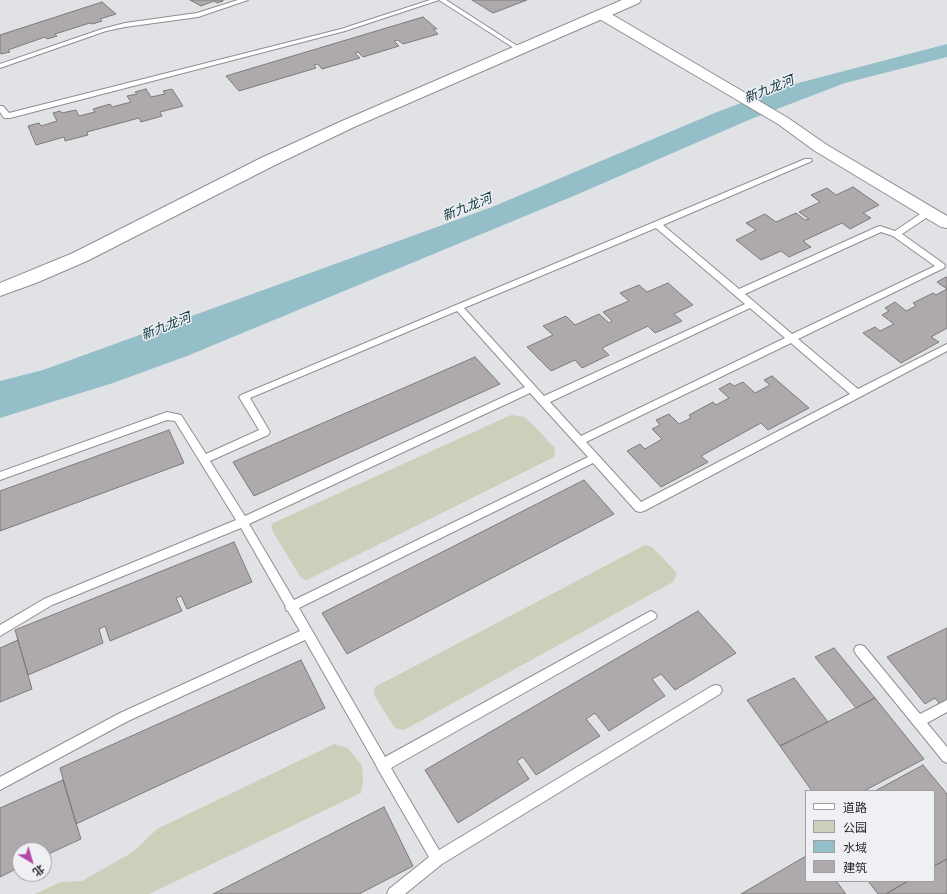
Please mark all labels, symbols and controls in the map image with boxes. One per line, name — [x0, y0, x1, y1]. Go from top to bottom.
water label: 新九龙河 — [742, 72, 796, 106]
water label: 新九龙河 — [440, 190, 494, 224]
water label: 新九龙河 — [139, 309, 193, 343]
legend — [805, 790, 935, 882]
text: 道路 — [843, 801, 867, 814]
text: 公园 — [843, 821, 867, 834]
text: 水域 — [843, 841, 867, 854]
north arrow — [12, 842, 52, 882]
text: 建筑 — [843, 861, 867, 874]
text: 北 — [31, 863, 47, 879]

